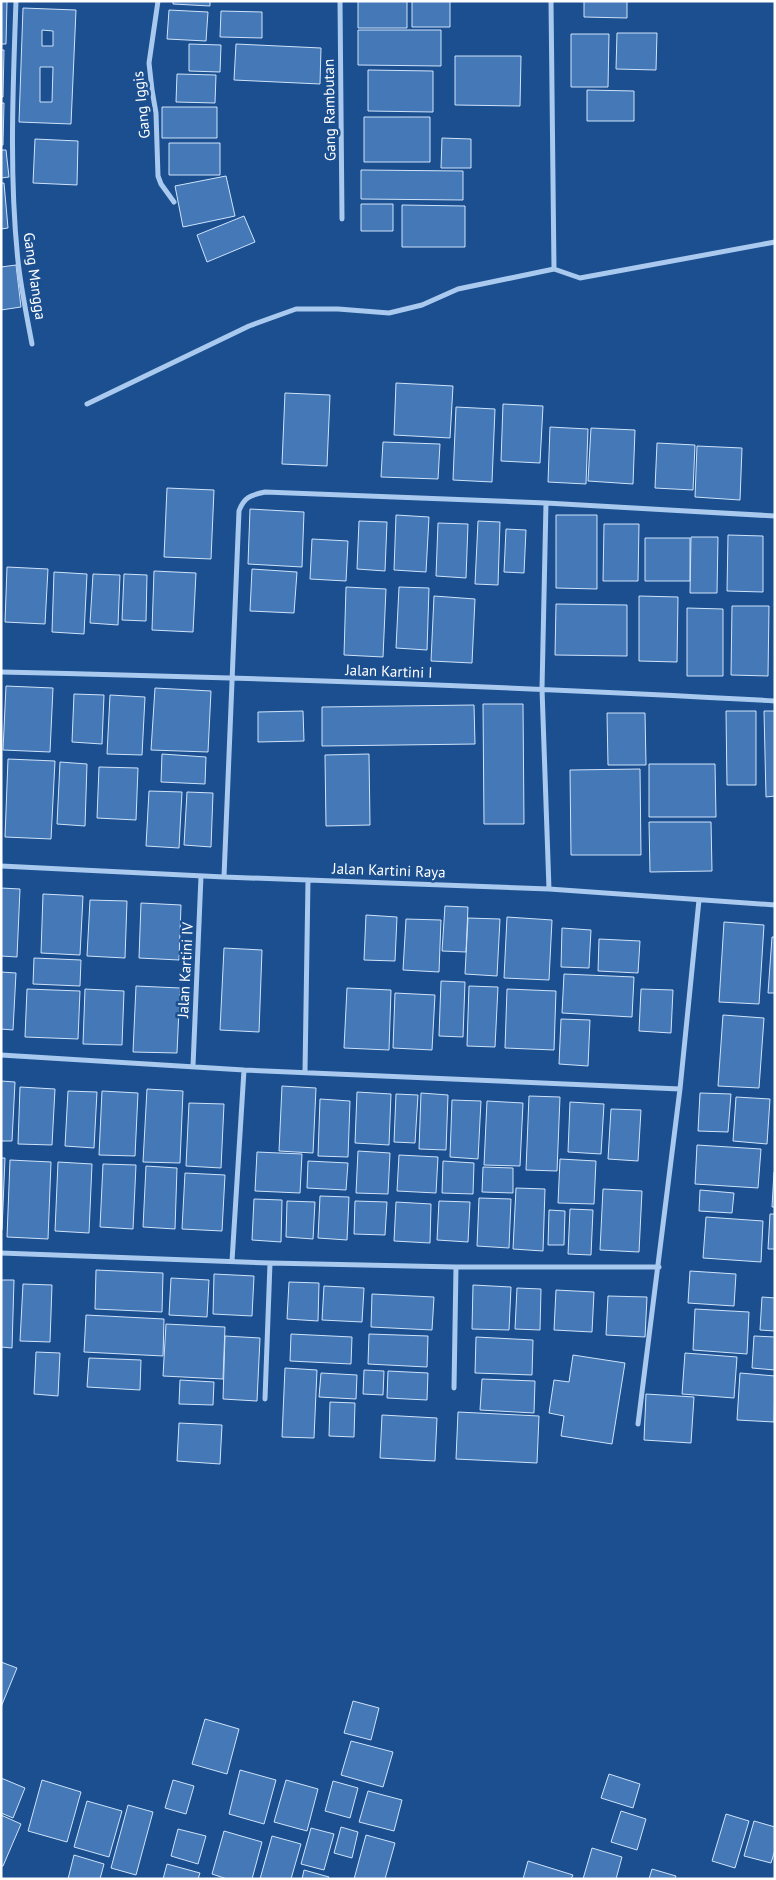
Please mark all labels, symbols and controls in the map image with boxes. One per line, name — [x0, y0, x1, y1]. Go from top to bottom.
street label: Gang Rambutan — [319, 59, 339, 161]
street label: Gang Iggis — [128, 70, 154, 140]
street label: Gang Mangga — [19, 231, 51, 321]
street label: Jalan Kartini I — [344, 660, 433, 682]
street label: Jalan Kartini Raya — [331, 858, 446, 881]
street label: Jalan Kartini IV — [173, 921, 197, 1019]

